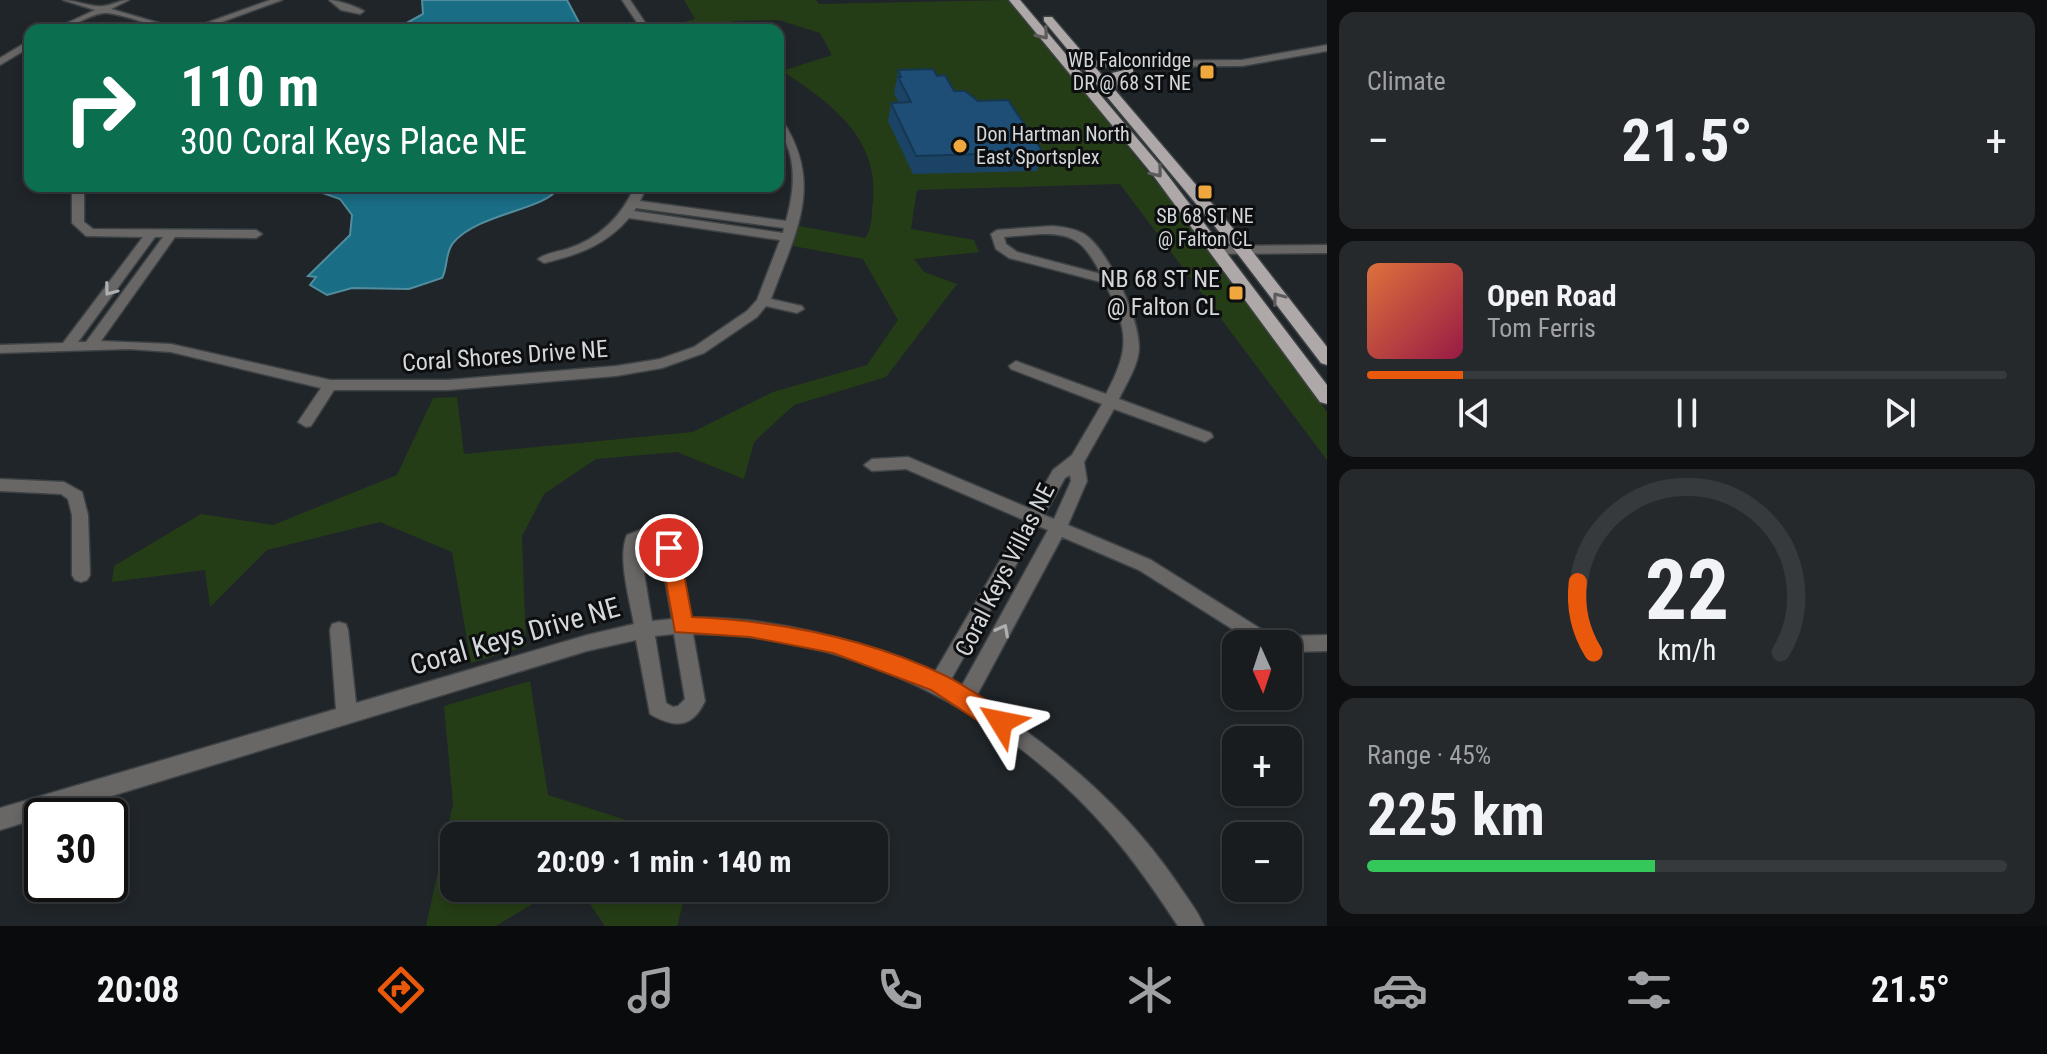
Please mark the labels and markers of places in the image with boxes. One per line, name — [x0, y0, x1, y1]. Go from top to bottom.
place label: WB Falconridge DR @ 68 ST NE — [1068, 48, 1191, 95]
marker: WB Falconridge DR @ 68 ST NE — [1198, 63, 1216, 81]
place label: Don Hartman North East Sportsplex — [976, 122, 1130, 169]
marker: Don Hartman North East Sportsplex — [951, 137, 969, 155]
marker: SB 68 ST NE @ Falton CL — [1196, 183, 1214, 201]
place label: SB 68 ST NE @ Falton CL — [1156, 204, 1254, 251]
place label: NB 68 ST NE @ Falton CL — [1101, 265, 1220, 321]
marker: NB 68 ST NE @ Falton CL — [1227, 284, 1245, 302]
pin — [635, 514, 703, 582]

